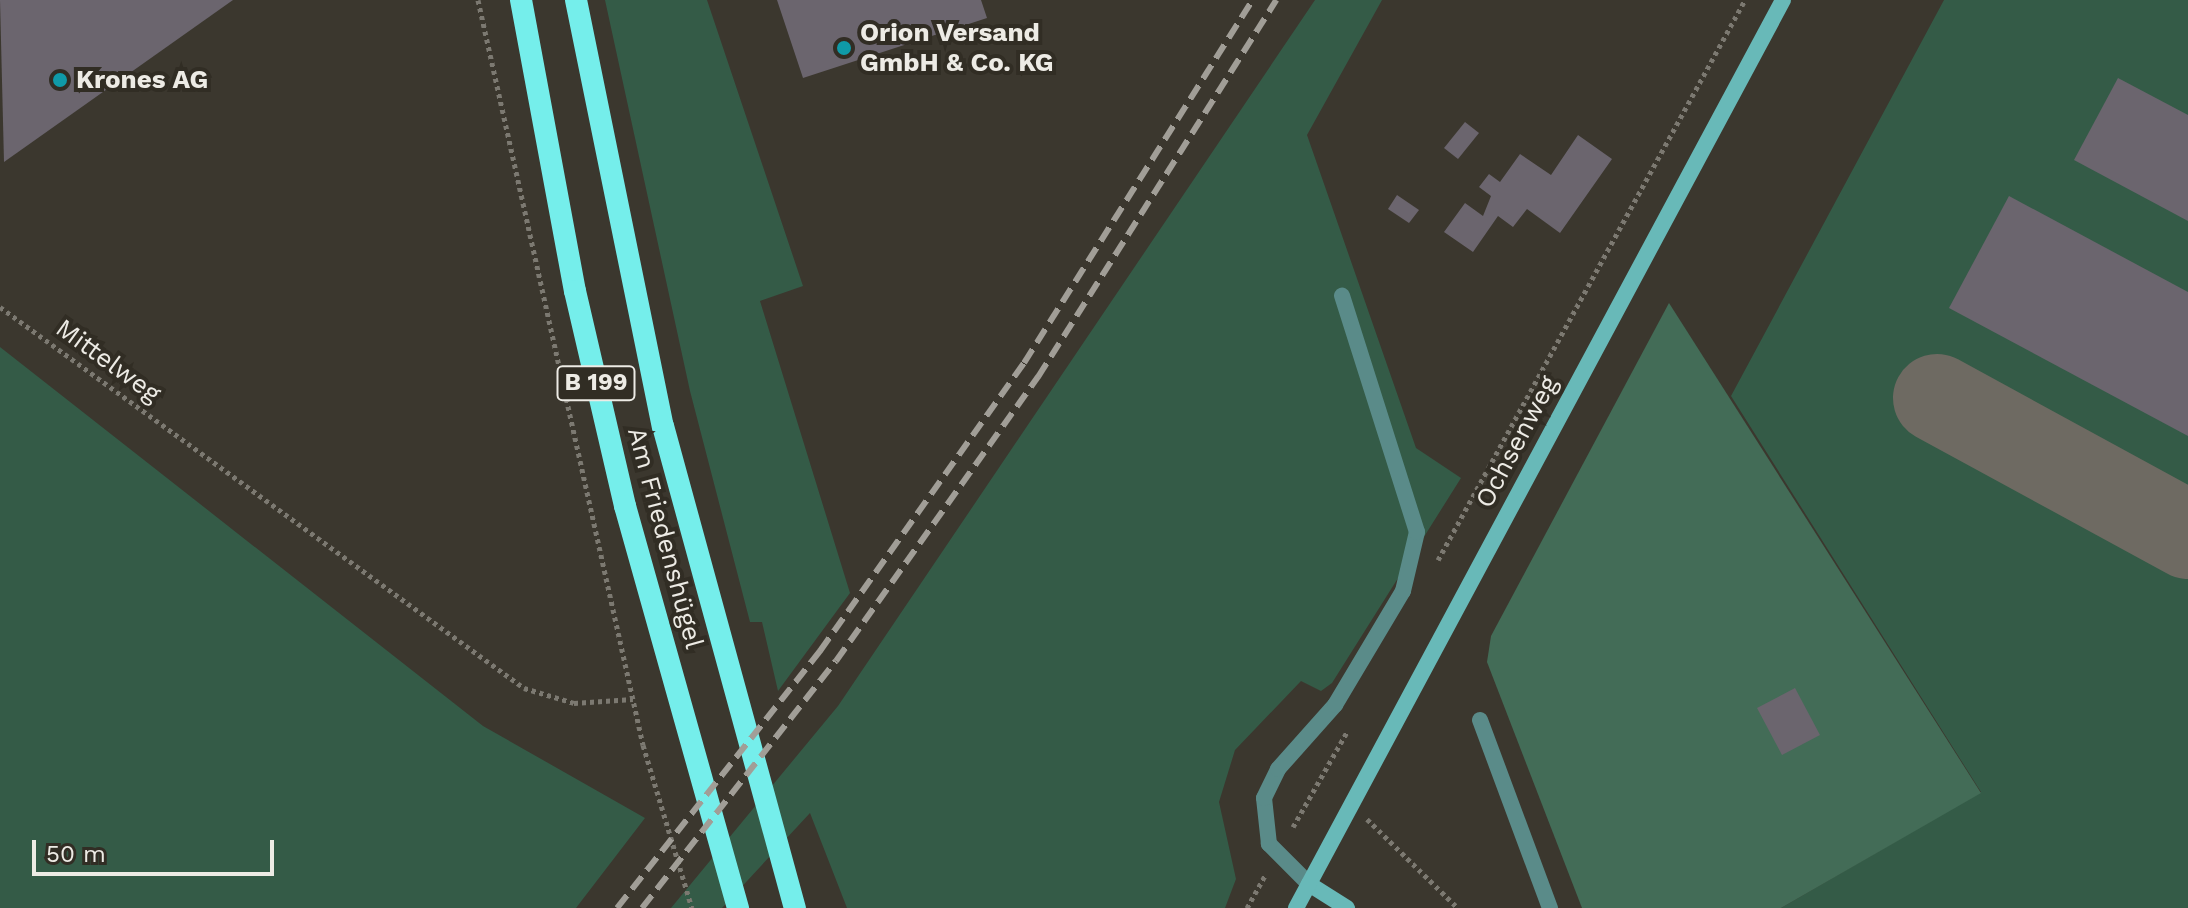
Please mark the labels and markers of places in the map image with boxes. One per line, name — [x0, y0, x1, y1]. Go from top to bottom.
place label: Orion Versand GmbH & Co. KG — [860, 17, 1054, 78]
marker: Orion Versand GmbH & Co. KG — [835, 39, 853, 57]
place label: Krones AG — [76, 64, 209, 96]
marker: Krones AG — [51, 71, 69, 89]

